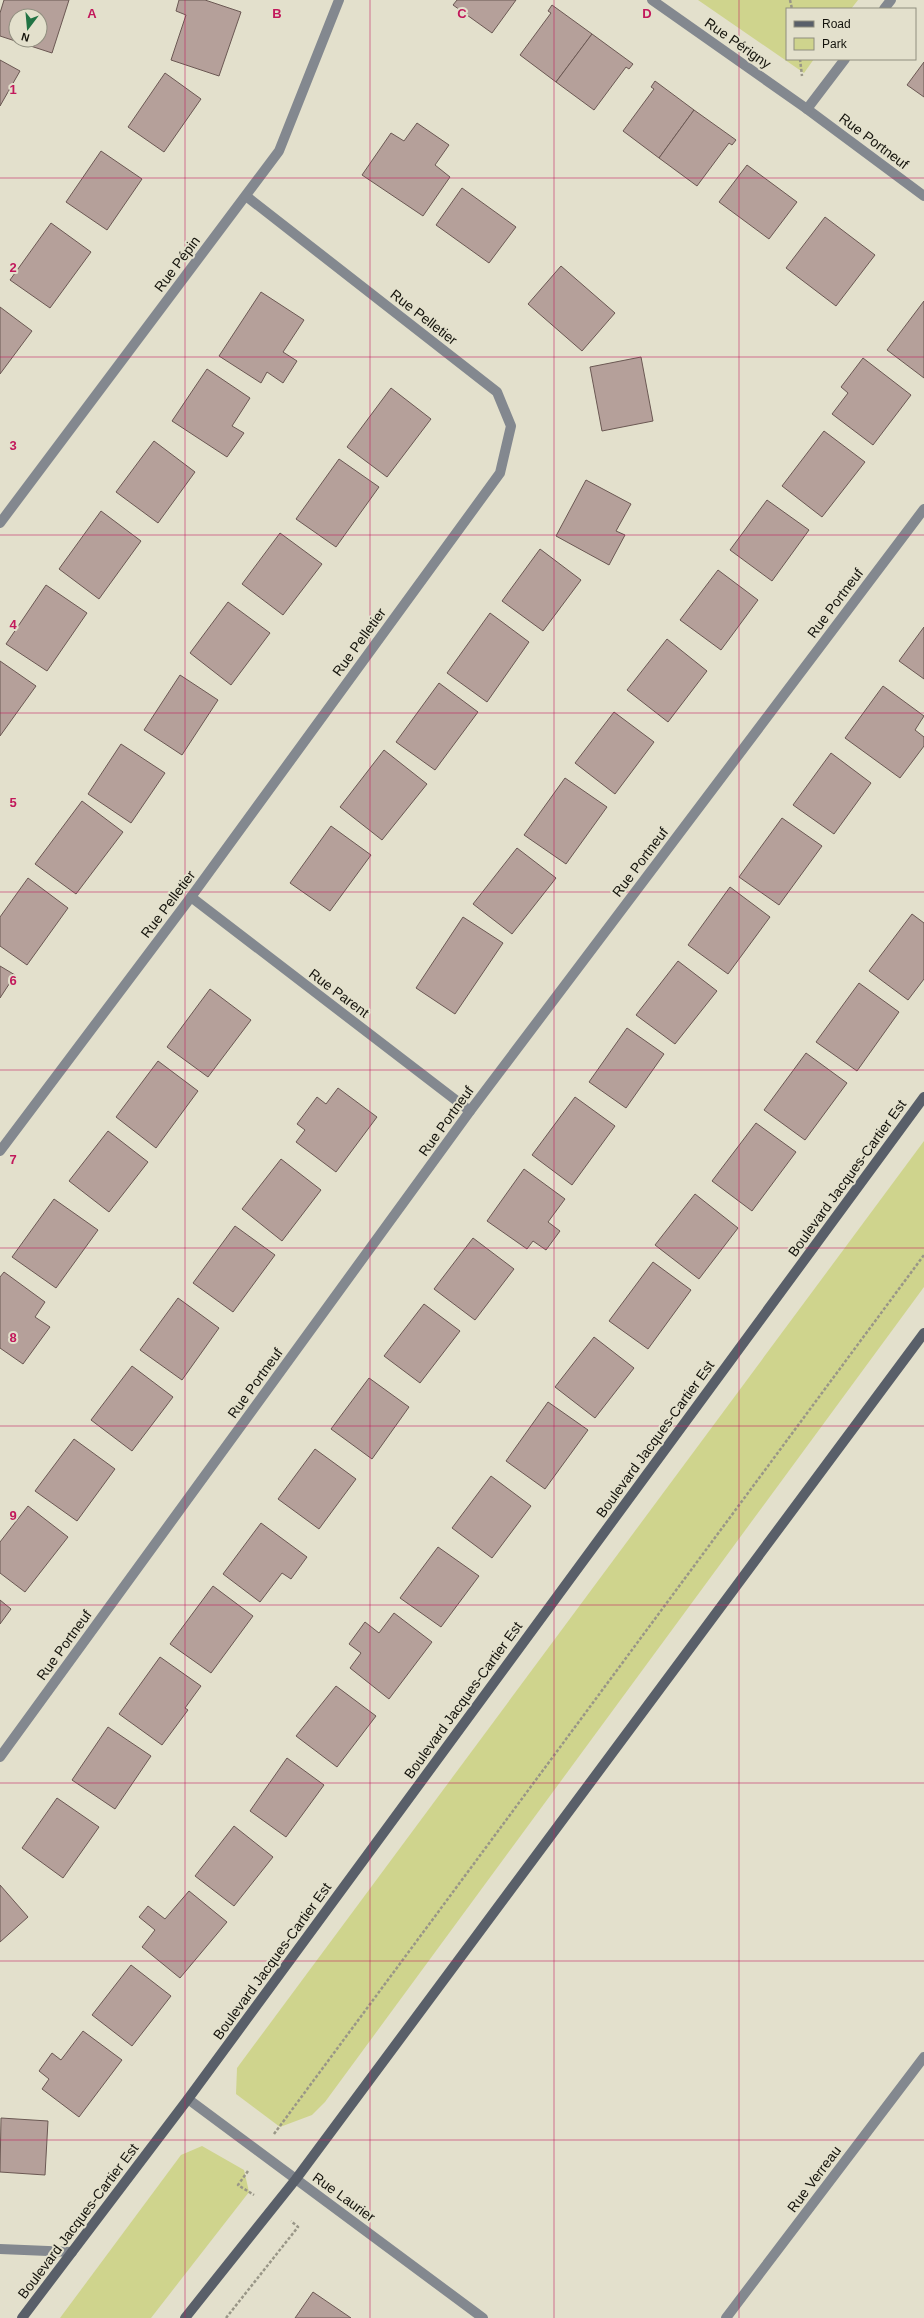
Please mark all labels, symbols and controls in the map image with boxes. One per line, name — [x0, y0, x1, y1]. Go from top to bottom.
text: A — [87, 6, 97, 21]
text: B — [272, 6, 282, 21]
text: C — [457, 6, 467, 21]
text: D — [642, 6, 652, 21]
north arrow — [8, 8, 48, 48]
legend — [786, 8, 916, 60]
street label: Rue Périgny — [702, 14, 774, 72]
text: Road — [822, 17, 851, 31]
text: N — [20, 31, 31, 44]
text: Park — [822, 37, 848, 51]
text: 1 — [9, 82, 17, 97]
street label: Rue Portneuf — [836, 110, 912, 172]
street label: Rue Pépin — [151, 233, 203, 295]
text: 2 — [9, 260, 17, 275]
street label: Rue Pelletier — [387, 286, 461, 348]
text: 3 — [9, 438, 17, 453]
street label: Rue Portneuf — [804, 565, 866, 641]
street label: Rue Pelletier — [329, 605, 389, 679]
text: 4 — [9, 617, 17, 632]
text: 5 — [9, 795, 17, 810]
street label: Rue Portneuf — [609, 824, 671, 900]
street label: Rue Pelletier — [137, 867, 199, 941]
street label: Rue Parent — [306, 965, 372, 1021]
text: 6 — [9, 973, 17, 988]
street label: Rue Portneuf — [415, 1083, 477, 1159]
street label: Boulevard Jacques-Cartier Est — [785, 1096, 909, 1260]
text: 7 — [9, 1152, 17, 1167]
text: 8 — [9, 1330, 17, 1345]
street label: Rue Portneuf — [224, 1345, 286, 1421]
street label: Boulevard Jacques-Cartier Est — [593, 1357, 717, 1521]
text: 9 — [9, 1508, 17, 1523]
street label: Rue Portneuf — [33, 1607, 95, 1683]
street label: Boulevard Jacques-Cartier Est — [401, 1618, 525, 1782]
street label: Boulevard Jacques-Cartier Est — [210, 1879, 334, 2043]
street label: Boulevard Jacques-Cartier Est — [14, 2140, 142, 2302]
street label: Rue Verreau — [784, 2143, 844, 2215]
street label: Rue Laurier — [310, 2169, 379, 2225]

